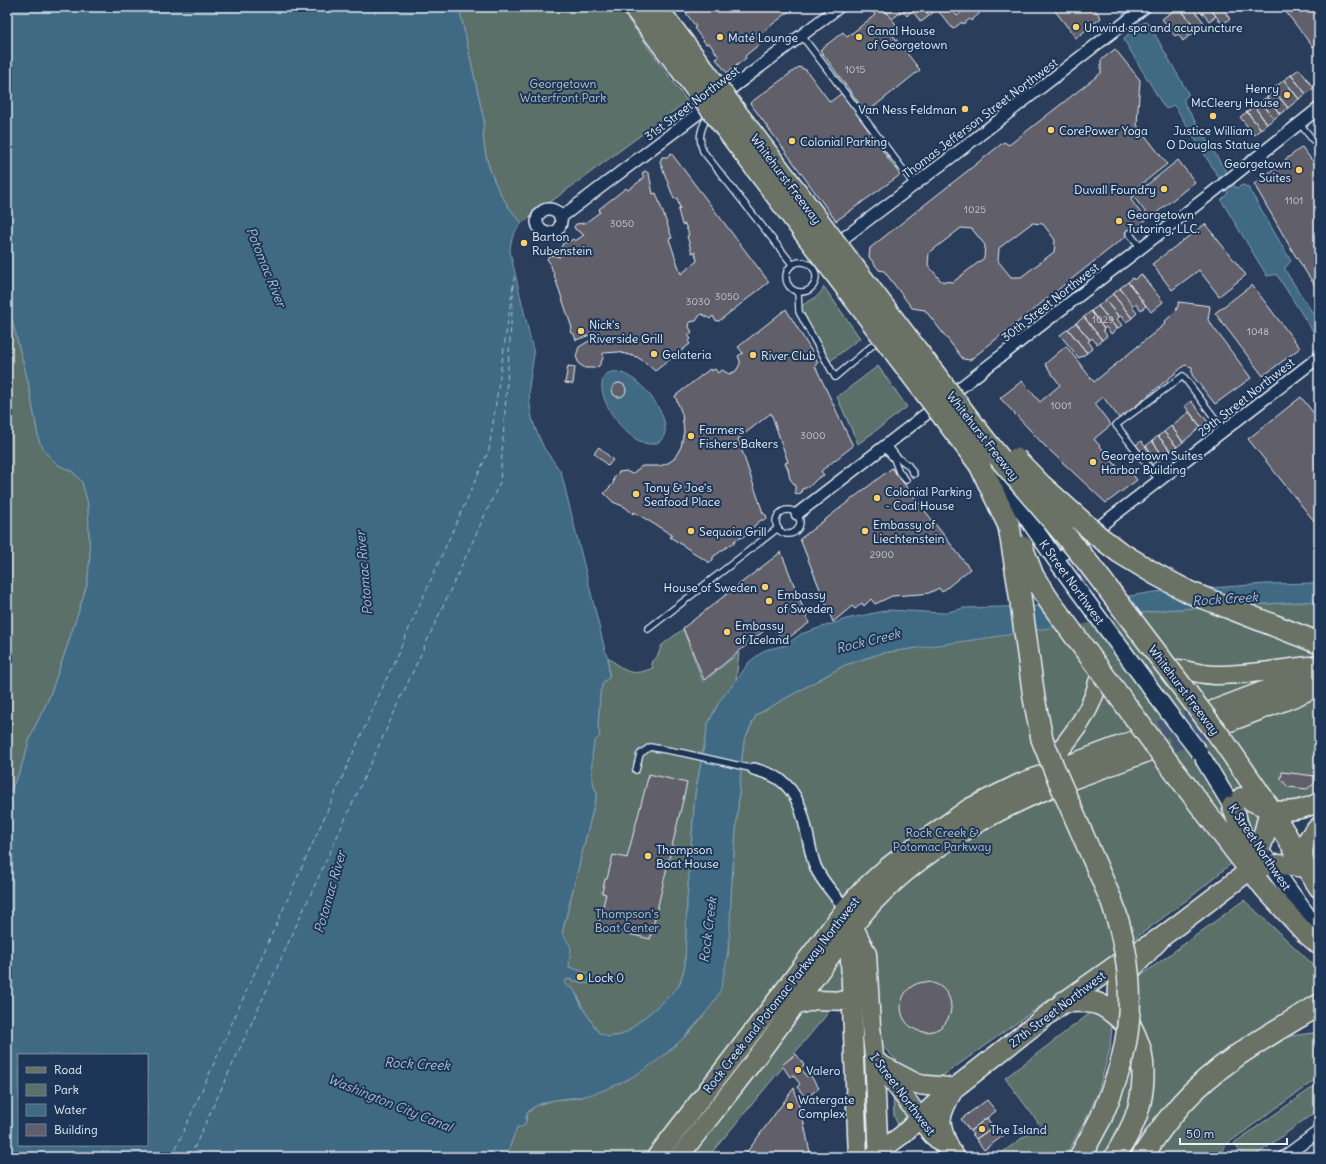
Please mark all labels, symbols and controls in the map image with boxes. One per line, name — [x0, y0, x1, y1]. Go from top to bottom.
place label: Unwind spa and acupuncture — [1084, 20, 1243, 35]
marker: Unwind spa and acupuncture — [1071, 22, 1081, 32]
place label: Canal House of Georgetown — [867, 23, 947, 52]
place label: Maté Lounge — [728, 30, 798, 45]
marker: Maté Lounge — [715, 32, 725, 42]
marker: Canal House of Georgetown — [854, 32, 864, 42]
street label: Thomas Jefferson Street Northwest — [900, 55, 1060, 181]
street label: 31st Street Northwest — [642, 62, 742, 144]
house number: 1015 — [845, 63, 865, 76]
park label: Georgetown Waterfront Park — [520, 76, 606, 105]
place label: Henry McCleery House — [1191, 81, 1279, 110]
marker: Henry McCleery House — [1282, 90, 1292, 100]
place label: Van Ness Feldman — [858, 102, 957, 117]
marker: Van Ness Feldman — [960, 104, 970, 114]
marker: Justice William O Douglas Statue — [1208, 111, 1218, 121]
place label: CorePower Yoga — [1059, 123, 1148, 138]
place label: Justice William O Douglas Statue — [1166, 123, 1260, 152]
marker: CorePower Yoga — [1046, 125, 1056, 135]
street label: Whitehurst Freeway — [747, 131, 825, 227]
place label: Colonial Parking — [800, 134, 887, 149]
marker: Colonial Parking — [787, 136, 797, 146]
place label: Georgetown Suites — [1224, 156, 1291, 185]
marker: Georgetown Suites — [1294, 165, 1304, 175]
place label: Duvall Foundry — [1074, 182, 1156, 197]
marker: Duvall Foundry — [1159, 184, 1169, 194]
house number: 1101 — [1285, 194, 1303, 207]
house number: 1025 — [964, 203, 986, 216]
place label: Georgetown Tutoring, LLC. — [1127, 207, 1200, 236]
marker: Georgetown Tutoring, LLC. — [1114, 216, 1124, 226]
house number: 3050 — [610, 217, 634, 230]
water label: Potomac River — [242, 225, 290, 311]
place label: Barton Rubenstein — [532, 229, 592, 258]
marker: Barton Rubenstein — [519, 238, 529, 248]
street label: 30th Street Northwest — [998, 259, 1102, 345]
house number: 3050 — [715, 290, 739, 303]
house number: 3030 — [686, 295, 710, 308]
house number: 1029 — [1092, 313, 1114, 326]
place label: Nick's Riverside Grill — [589, 317, 663, 346]
house number: 1048 — [1247, 325, 1269, 338]
marker: Nick's Riverside Grill — [576, 326, 586, 336]
place label: Gelateria — [662, 347, 712, 362]
place label: River Club — [761, 348, 816, 363]
marker: Gelateria — [649, 349, 659, 359]
marker: River Club — [748, 350, 758, 360]
street label: 29th Street Northwest — [1195, 355, 1297, 439]
street label: Whitehurst Freeway — [944, 388, 1022, 484]
house number: 1001 — [1050, 399, 1072, 412]
place label: Farmers Fishers Bakers — [699, 422, 778, 451]
house number: 3000 — [800, 429, 826, 442]
marker: Farmers Fishers Bakers — [686, 431, 696, 441]
place label: Georgetown Suites Harbor Building — [1101, 448, 1203, 477]
marker: Georgetown Suites Harbor Building — [1088, 457, 1098, 467]
place label: Tony & Joe's Seafood Place — [644, 480, 720, 509]
place label: Colonial Parking - Coal House — [885, 484, 972, 513]
marker: Tony & Joe's Seafood Place — [631, 489, 641, 499]
marker: Colonial Parking - Coal House — [872, 493, 882, 503]
place label: Embassy of Liechtenstein — [873, 517, 944, 546]
place label: Sequoia Grill — [699, 524, 767, 539]
marker: Sequoia Grill — [686, 526, 696, 536]
marker: Embassy of Liechtenstein — [860, 526, 870, 536]
water label: Potomac River — [352, 528, 376, 616]
street label: K Street Northwest — [1036, 537, 1108, 627]
house number: 2900 — [870, 548, 894, 561]
place label: House of Sweden — [664, 580, 757, 595]
marker: House of Sweden — [760, 582, 770, 592]
place label: Embassy of Sweden — [777, 587, 833, 616]
water label: Rock Creek — [1192, 588, 1260, 610]
marker: Embassy of Sweden — [764, 596, 774, 606]
place label: Embassy of Iceland — [735, 618, 789, 647]
water label: Rock Creek — [834, 624, 903, 657]
marker: Embassy of Iceland — [722, 627, 732, 637]
street label: Whitehurst Freeway — [1145, 642, 1223, 738]
street label: K Street Northwest — [1225, 801, 1295, 893]
park label: Rock Creek & Potomac Parkway — [893, 825, 991, 854]
place label: Thompson Boat House — [656, 842, 719, 871]
water label: Potomac River — [310, 847, 350, 935]
marker: Thompson Boat House — [643, 851, 653, 861]
street label: Rock Creek and Potomac Parkway Northwest — [700, 894, 862, 1096]
water label: Rock Creek — [696, 895, 721, 964]
park label: Thompson's Boat Center — [595, 906, 659, 935]
street label: 27th Street Northwest — [1006, 968, 1108, 1050]
place label: Lock 0 — [588, 970, 624, 985]
marker: Lock 0 — [575, 972, 585, 982]
street label: I Street Northwest — [867, 1050, 939, 1138]
legend — [18, 1054, 148, 1146]
water label: Rock Creek — [384, 1054, 452, 1074]
text: Road — [54, 1062, 82, 1077]
place label: Valero — [806, 1063, 841, 1078]
marker: Valero — [793, 1065, 803, 1075]
water label: Washington City Canal — [325, 1070, 456, 1136]
text: Park — [54, 1082, 79, 1097]
place label: Watergate Complex — [798, 1092, 854, 1121]
marker: Watergate Complex — [785, 1101, 795, 1111]
text: Water — [54, 1102, 87, 1117]
scale bar — [1180, 1120, 1287, 1146]
text: Building — [54, 1122, 98, 1137]
place label: The Island — [990, 1122, 1047, 1137]
marker: The Island — [977, 1124, 987, 1134]
text: 50 m — [1186, 1126, 1215, 1141]

